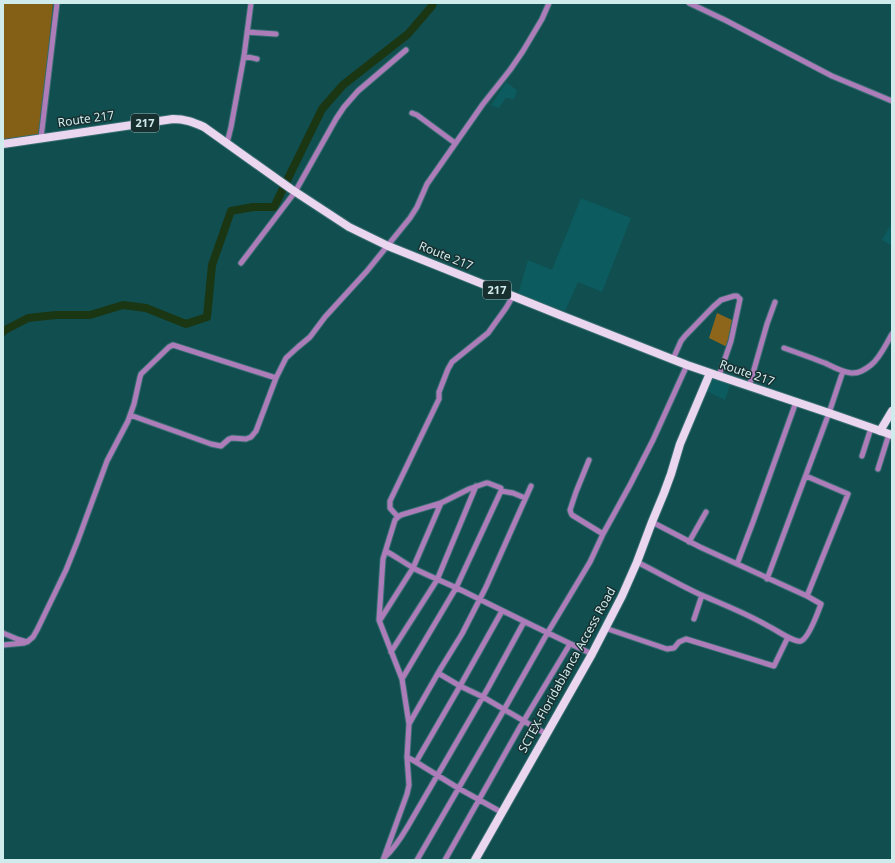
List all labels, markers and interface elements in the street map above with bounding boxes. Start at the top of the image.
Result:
street label: Route 217 [57,106,115,131]
road number: 217 [131,114,159,132]
street label: Route 217 [417,237,476,274]
road number: 217 [483,281,511,299]
street label: Route 217 [717,355,777,390]
street label: SCTEX-Floridablanca Access Road [514,584,619,756]

